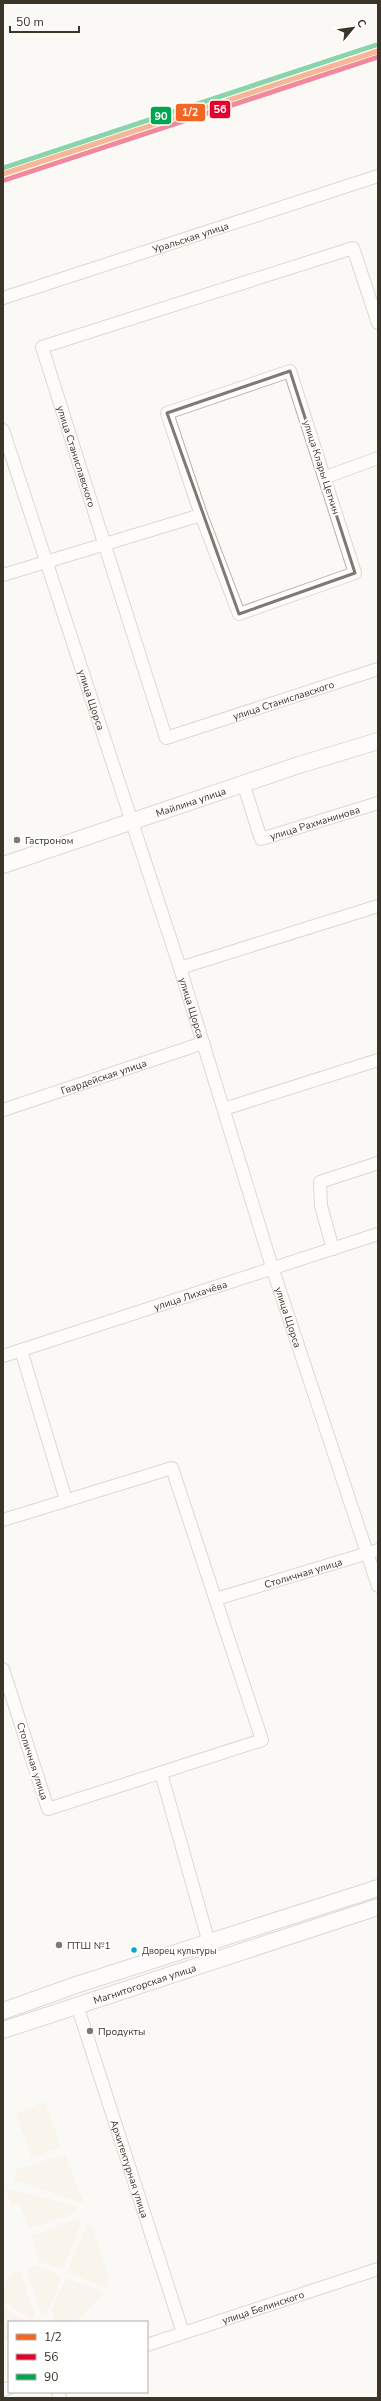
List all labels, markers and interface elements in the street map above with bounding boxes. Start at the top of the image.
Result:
scale bar [10,8,79,34]
north arrow [333,8,373,48]
text: 50 m [16,14,44,30]
text: С [353,16,370,31]
line badge: 56 [209,100,231,119]
text: 56 [213,102,227,117]
line badge: 1/2 [175,103,206,122]
text: 1/2 [182,105,199,120]
line badge: 90 [150,106,172,125]
text: 90 [154,109,168,124]
street label: Уральская улица [150,219,231,257]
street label: улица Станиславского [53,404,98,509]
street label: улица Клары Цеткин [299,418,343,516]
street label: улица Щорса [74,668,107,732]
street label: улица Станиславского [231,678,336,724]
street label: Майлина улица [154,784,228,821]
street label: улица Рахманинова [268,803,362,844]
place label: Гастроном [25,834,73,848]
marker: Гастроном [12,835,22,845]
street label: улица Щорса [175,976,207,1040]
street label: Гвардейская улица [59,1056,149,1098]
street label: улица Лихачёва [152,1278,229,1314]
street label: улица Щорса [271,1285,304,1350]
street label: Столичная улица [263,1555,344,1592]
street label: Столичная улица [13,1721,51,1802]
place label: ПТШ №1 [67,1939,110,1953]
marker: ПТШ №1 [54,1940,64,1950]
marker: Дворец культуры [129,1945,139,1955]
place label: Дворец культуры [142,1945,217,1957]
street label: Магнитогорская улица [92,1961,198,2008]
place label: Продукты [98,2025,145,2039]
marker: Продукты [85,2026,95,2036]
street label: Архитектурная улица [107,2118,151,2220]
street label: улица Белинского [220,2288,306,2328]
legend [8,2321,148,2393]
text: 1/2 [44,2329,62,2345]
text: 56 [44,2349,58,2365]
text: 90 [44,2369,58,2385]

